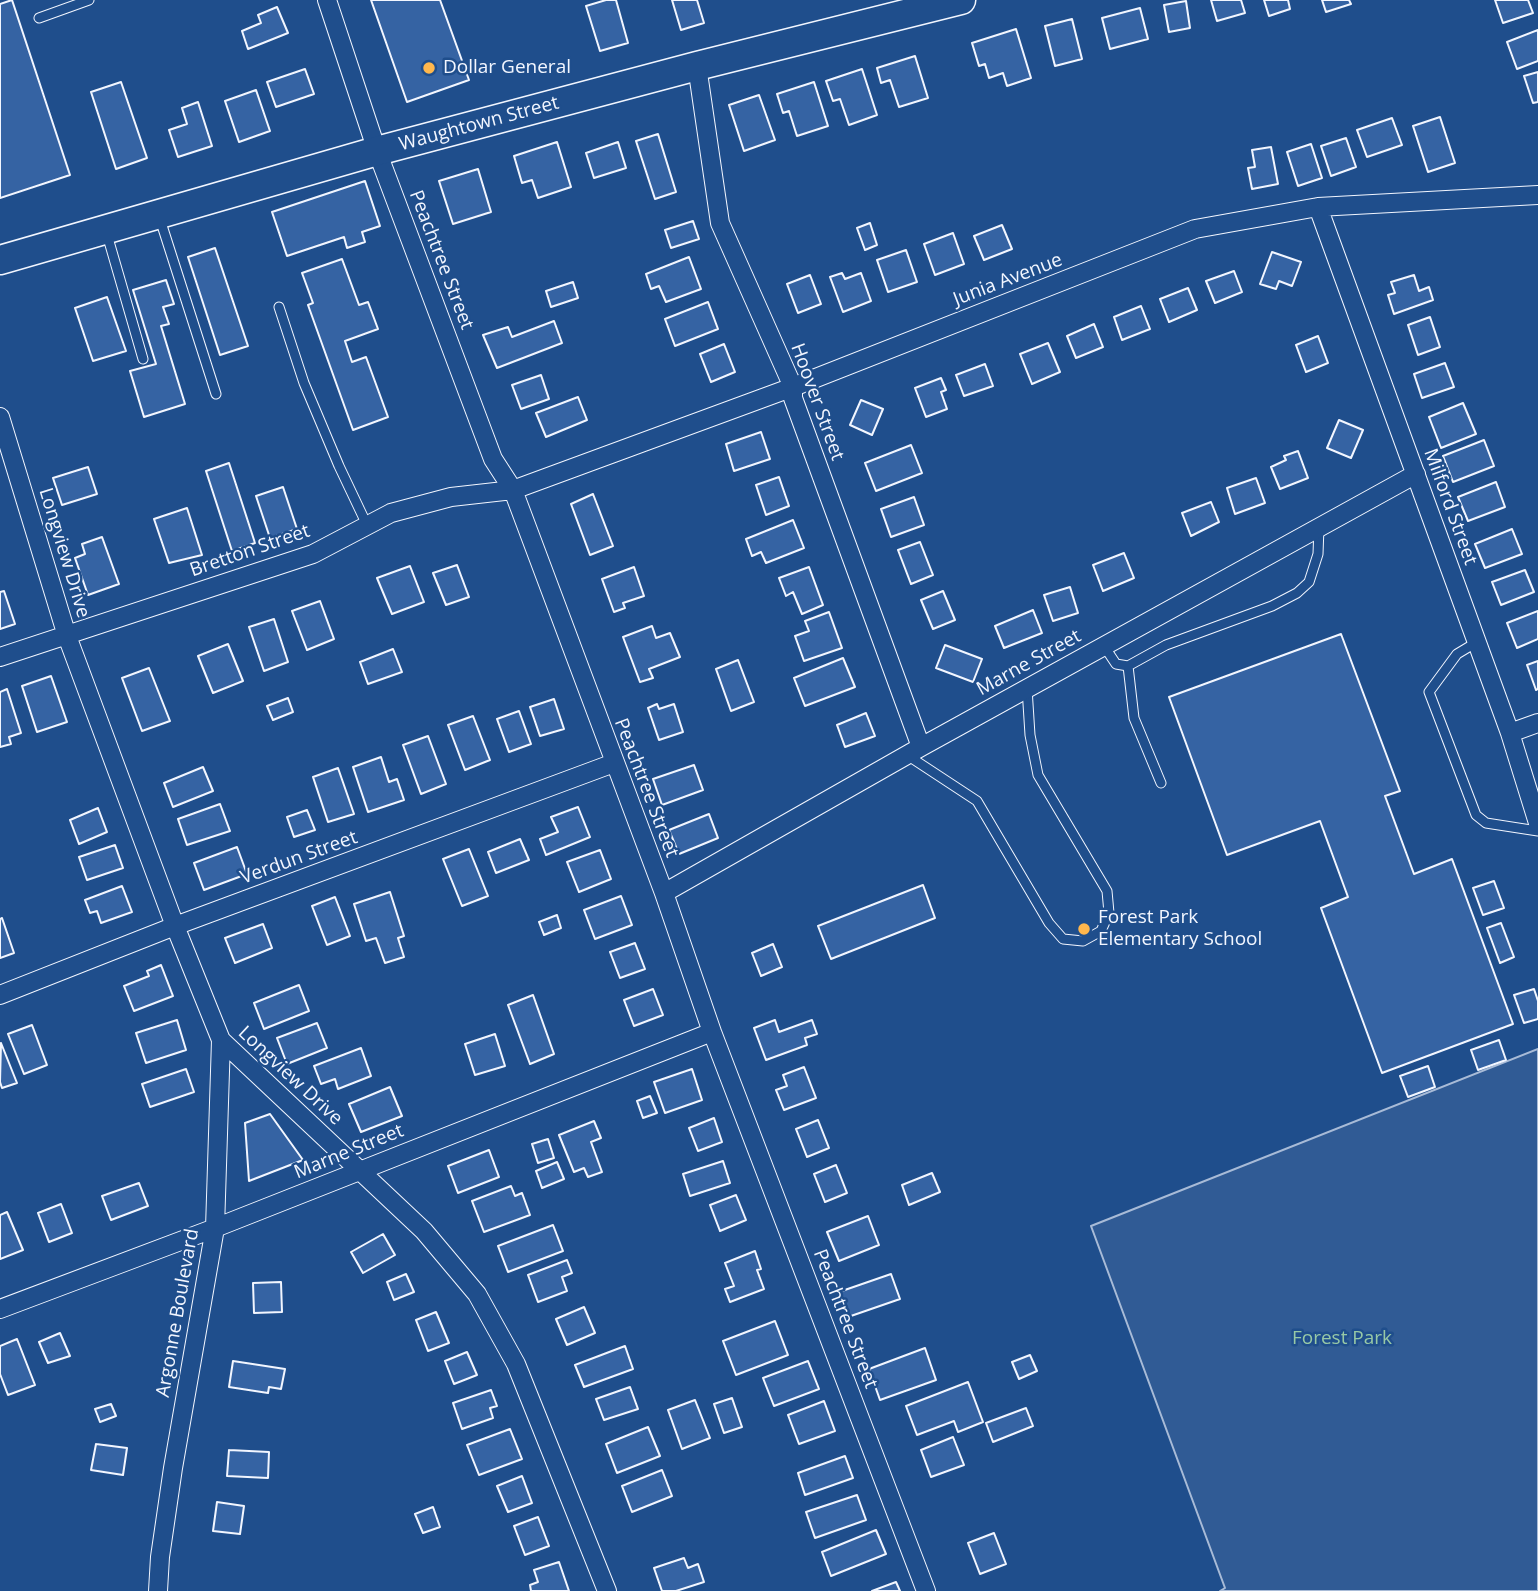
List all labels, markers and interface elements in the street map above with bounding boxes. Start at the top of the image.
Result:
place label: Dollar General [443,57,571,79]
marker: Dollar General [421,60,437,76]
street label: Waughtown Street [397,92,561,156]
street label: Peachtree Street [404,187,478,333]
street label: Junia Avenue [950,249,1066,311]
street label: Hoover Street [785,340,849,464]
street label: Milford Street [1418,446,1482,568]
street label: Longview Drive [33,485,95,621]
street label: Bretton Street [187,520,313,582]
street label: Marne Street [973,625,1085,701]
street label: Peachtree Street [609,715,683,861]
street label: Verdun Street [237,826,361,890]
place label: Forest Park Elementary School [1098,907,1262,951]
marker: Forest Park Elementary School [1076,921,1092,937]
street label: Longview Drive [233,1022,347,1130]
street label: Marne Street [291,1120,407,1184]
street label: Argonne Boulevard [152,1227,204,1399]
street label: Peachtree Street [808,1246,882,1392]
park label: Forest Park [1292,1328,1392,1350]

